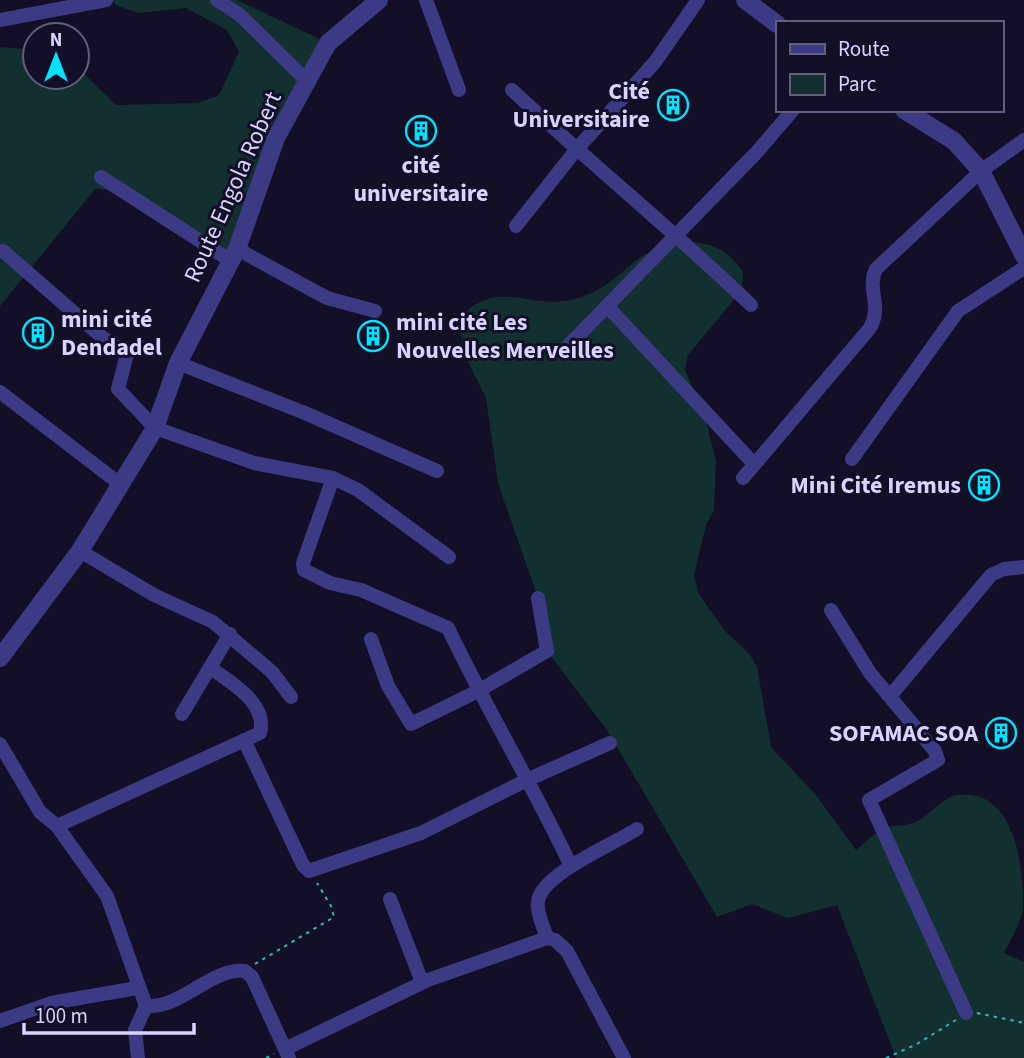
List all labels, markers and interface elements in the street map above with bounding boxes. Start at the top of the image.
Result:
north arrow [21,21,91,91]
legend [776,21,1003,112]
text: N [50,27,62,54]
text: Route [838,34,890,64]
text: Parc [838,69,877,99]
place label: Cité Universitaire [513,74,650,137]
street label: Route Engola Robert [175,86,291,288]
building icon: Cité Universitaire [656,88,690,122]
building icon: cité universitaire [404,114,438,148]
place label: cité universitaire [353,148,489,211]
place label: mini cité Dendadel [61,302,162,365]
place label: mini cité Les Nouvelles Merveilles [396,305,614,368]
building icon: mini cité Dendadel [21,316,55,350]
building icon: mini cité Les Nouvelles Merveilles [356,319,390,353]
place label: Mini Cité Iremus [791,468,961,503]
building icon: Mini Cité Iremus [967,468,1001,502]
place label: SOFAMAC SOA [829,716,978,751]
building icon: SOFAMAC SOA [984,716,1018,750]
scale bar [24,992,194,1036]
text: 100 m [35,1001,88,1031]

